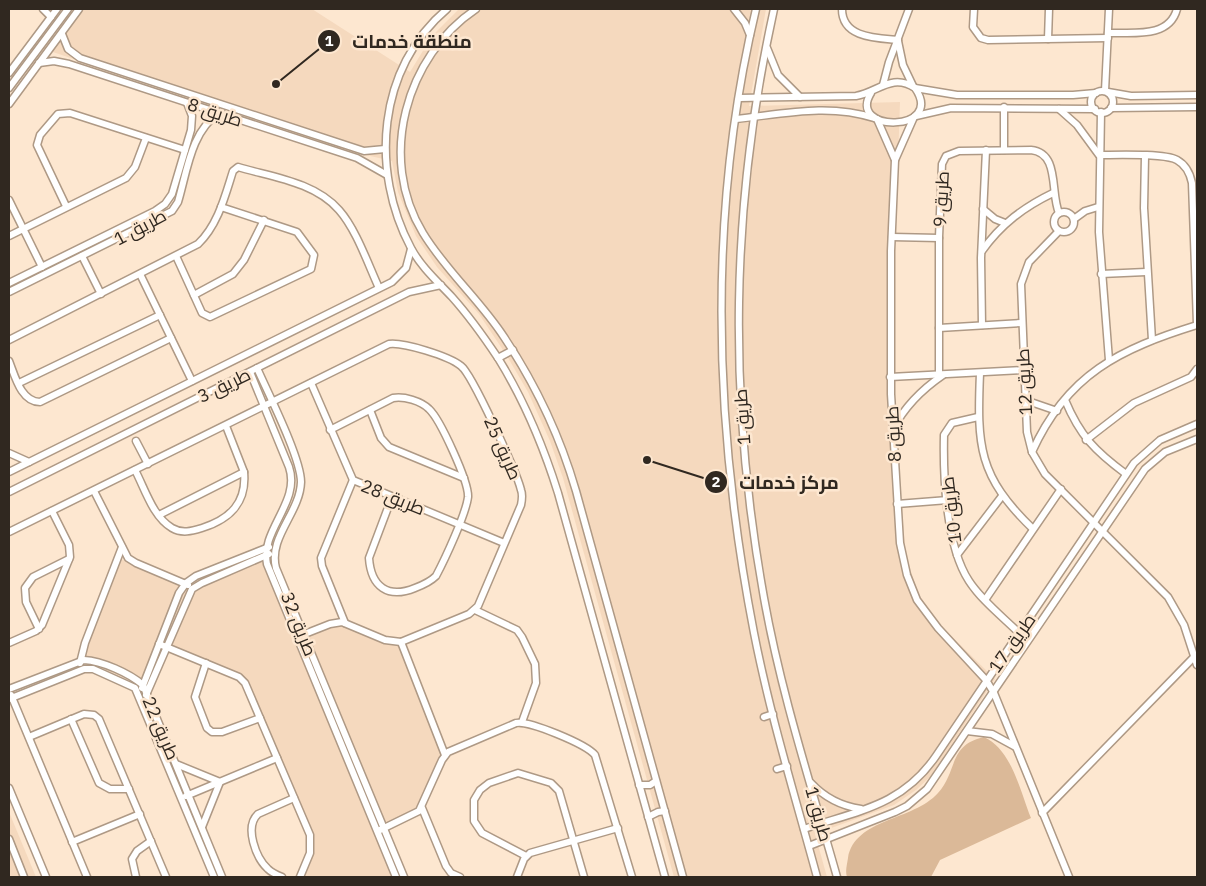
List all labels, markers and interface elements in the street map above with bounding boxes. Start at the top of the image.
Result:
callout: منطقة خدمات [317,24,481,58]
text: منطقة خدمات [352,29,472,53]
text: 1 [324,31,334,50]
street label: طريق 8 [184,92,245,133]
street label: طريق 9 [928,170,955,228]
street label: طريق 1 [110,204,171,251]
street label: طريق 12 [1011,348,1038,416]
street label: طريق 3 [194,362,255,409]
street label: طريق 1 [729,388,756,446]
street label: طريق 8 [880,405,907,463]
street label: طريق 25 [478,413,527,484]
callout: مركز خدمات [704,465,848,499]
text: مركز خدمات [739,470,839,494]
text: 2 [711,472,721,491]
street label: طريق 28 [357,474,428,521]
street label: طريق 10 [936,475,967,545]
street label: طريق 32 [275,589,322,660]
street label: طريق 17 [983,609,1041,678]
street label: طريق 22 [136,693,185,764]
street label: طريق 1 [799,784,838,844]

